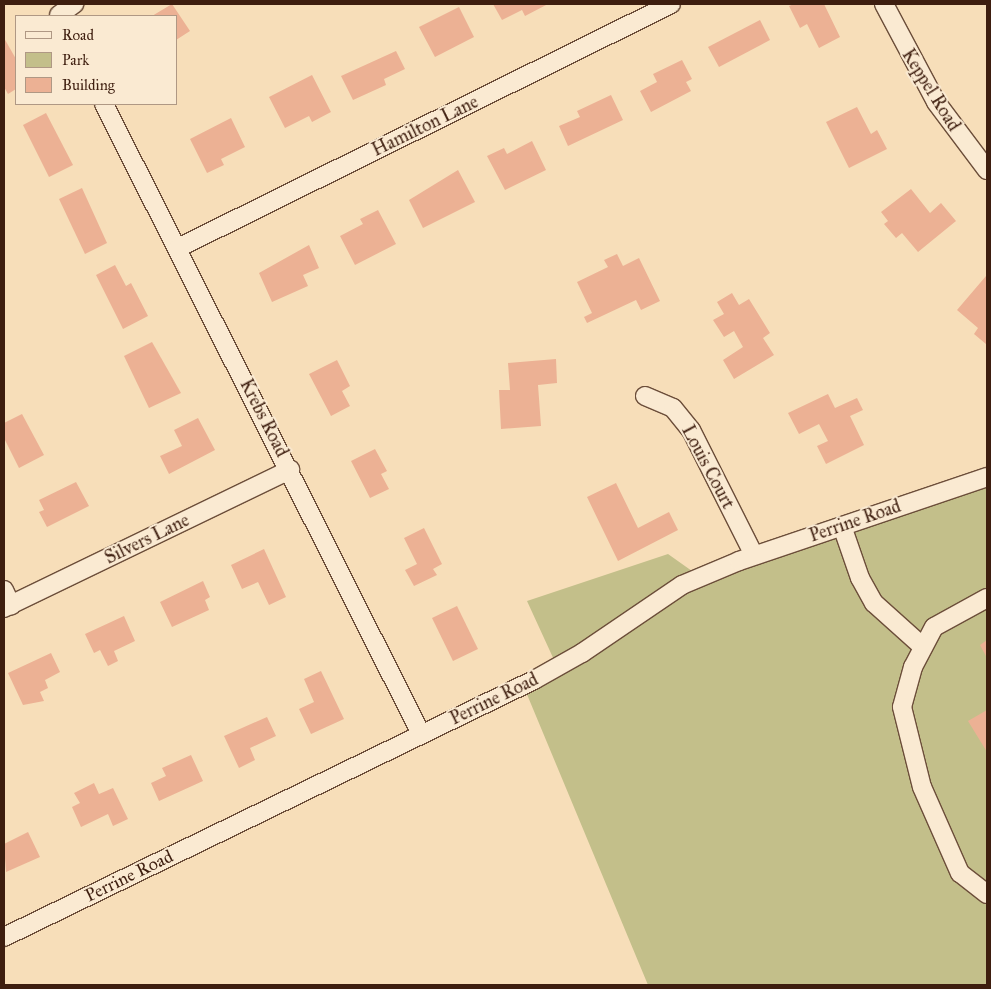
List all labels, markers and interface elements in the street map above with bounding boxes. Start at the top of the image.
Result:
legend [15,15,178,105]
text: Road [62,26,94,44]
street label: Keppel Road [897,45,965,135]
text: Park [62,51,89,69]
text: Building [62,76,115,94]
street label: Hamilton Lane [368,91,482,161]
street label: Krebs Road [235,375,293,461]
street label: Louis Court [677,421,739,513]
street label: Perrine Road [806,495,904,547]
street label: Silvers Lane [101,509,193,569]
street label: Perrine Road [446,668,542,730]
street label: Perrine Road [81,845,177,907]

